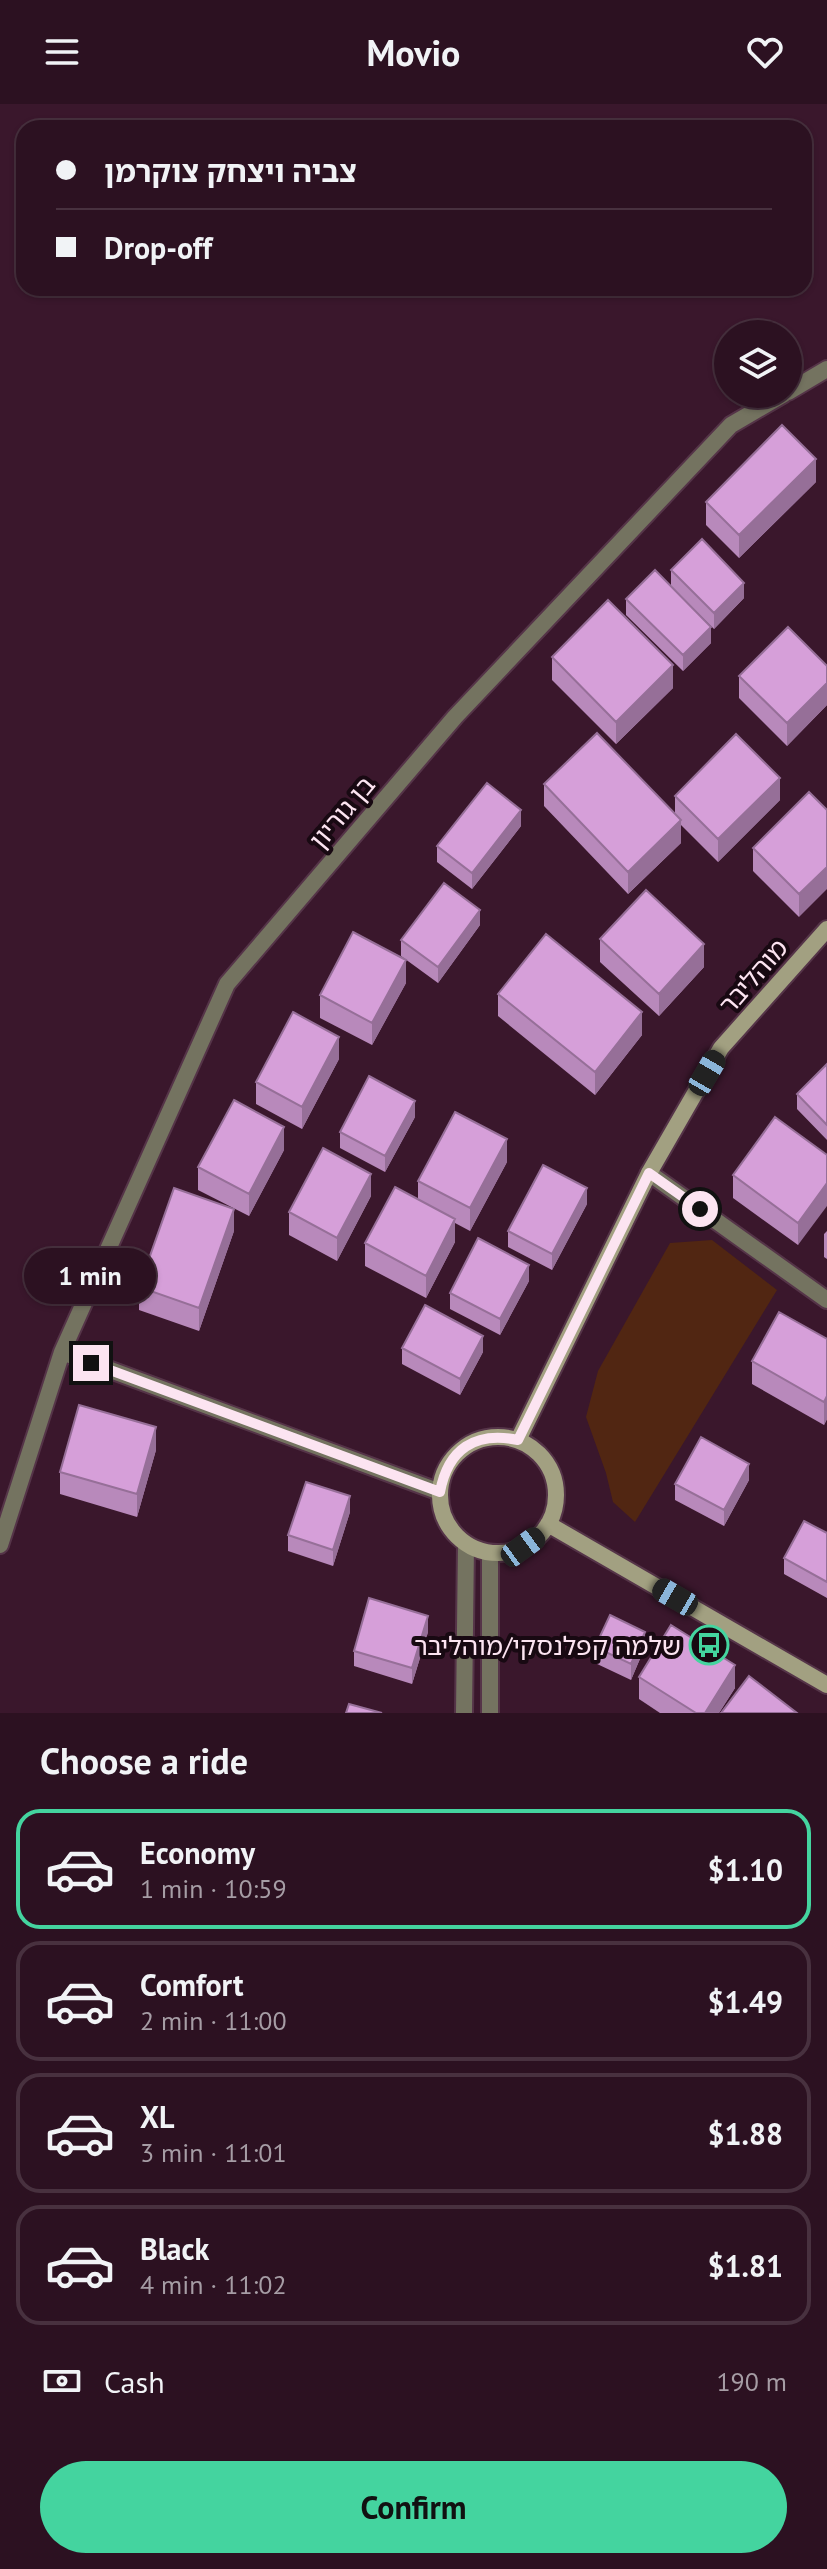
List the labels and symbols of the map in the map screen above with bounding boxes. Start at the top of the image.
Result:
street label: בן גוריון [302,769,382,855]
street label: מוהליבר [711,932,795,1020]
car [685,1046,729,1100]
route start [682,1191,718,1227]
callout: 1 min [25,1247,157,1303]
route end [73,1345,109,1381]
car [497,1523,549,1571]
car [648,1575,702,1619]
bus stop icon: שלמה קפלנסקי/מוהליבר [688,1624,730,1666]
place label: שלמה קפלנסקי/מוהליבר [414,1629,681,1662]

